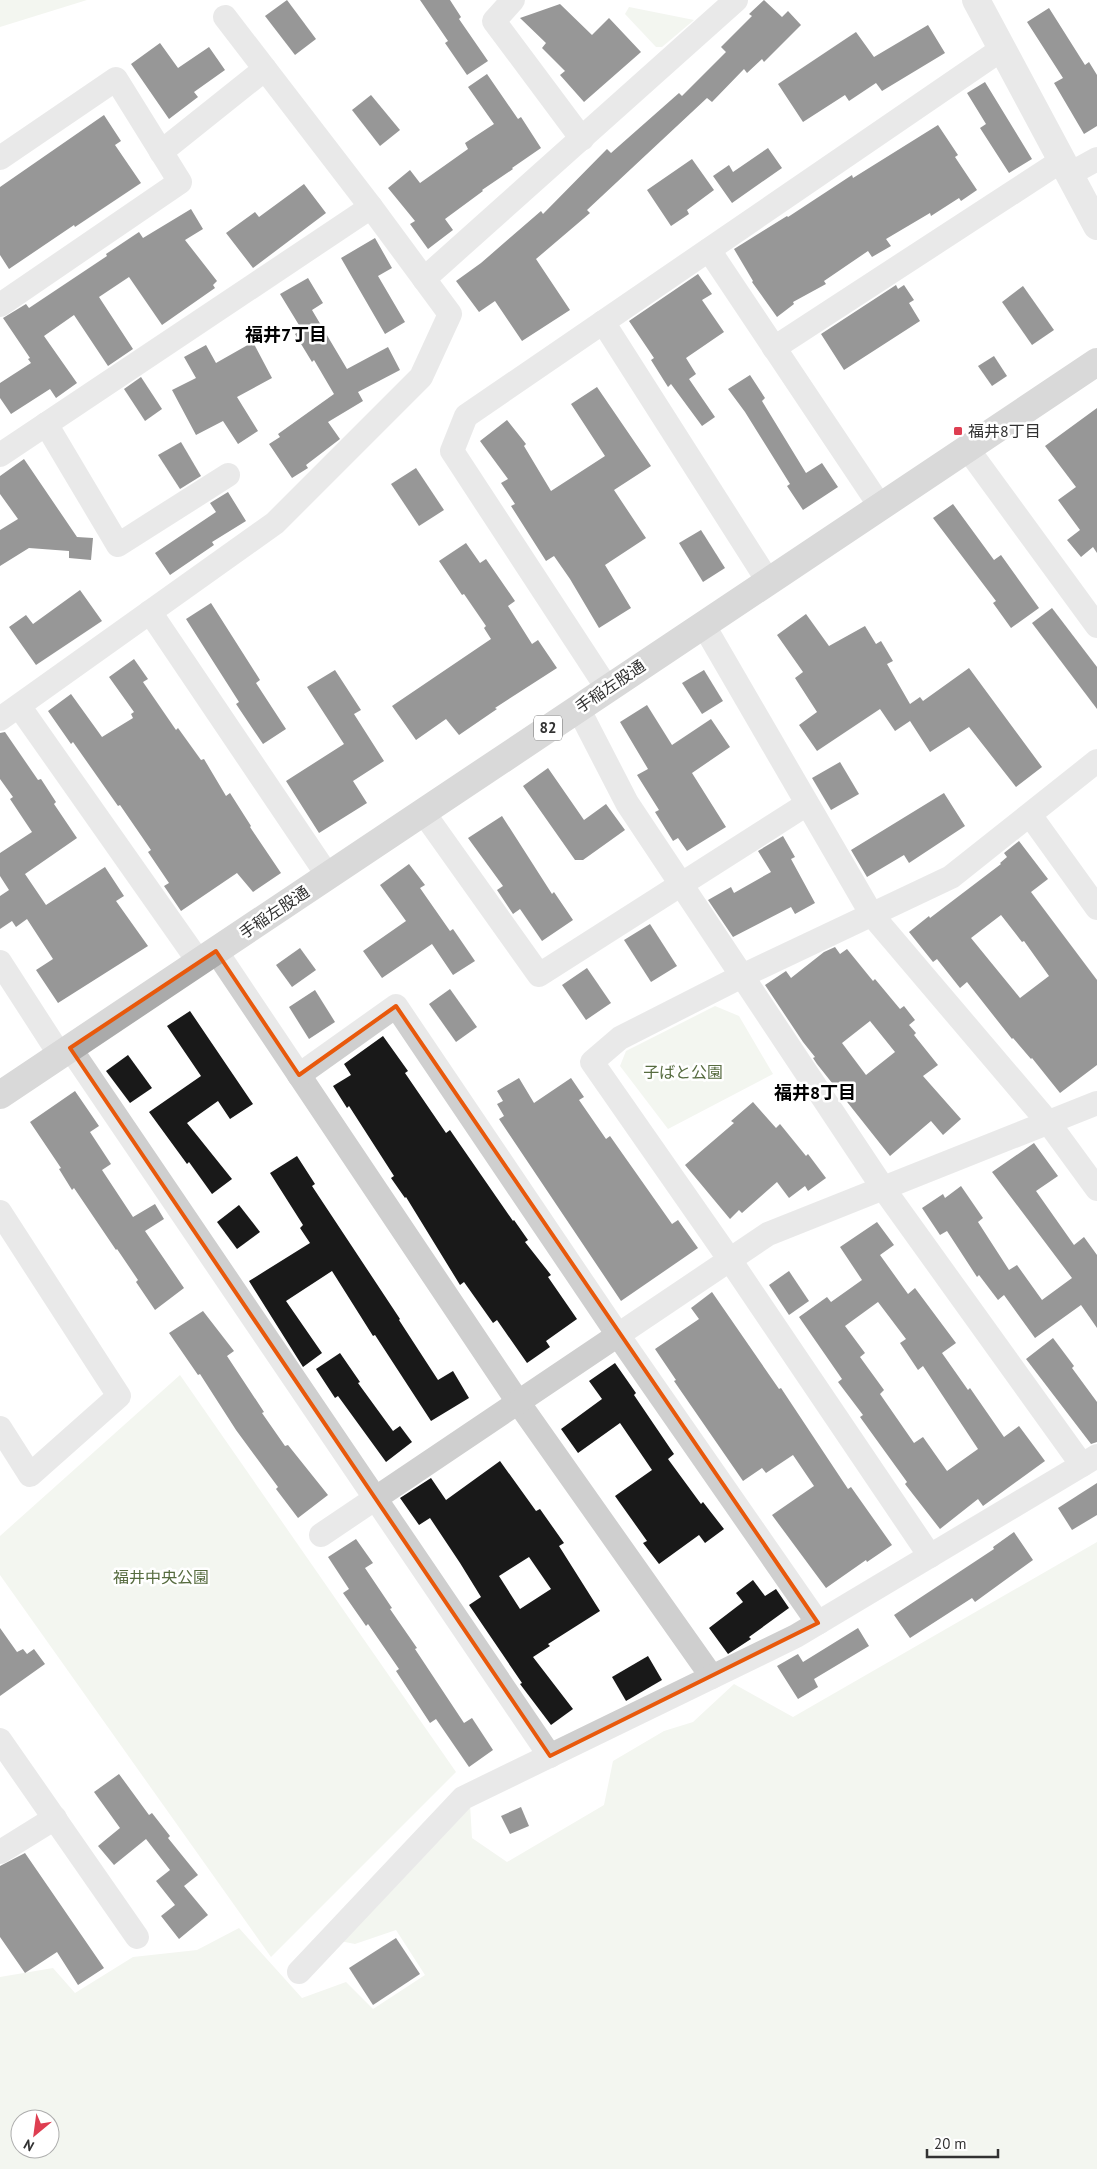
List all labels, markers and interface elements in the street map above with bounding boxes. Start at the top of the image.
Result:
district label: 福井7丁目 [245,323,327,346]
place label: 福井8丁目 [968,421,1041,441]
marker: 福井8丁目 [952,425,964,437]
street label: 手稲左股通 [571,655,649,717]
road number: 82 [534,716,562,740]
street label: 手稲左股通 [235,881,313,943]
park label: 子ばと公園 [643,1062,723,1082]
district label: 福井8丁目 [774,1081,856,1104]
park label: 福井中央公園 [113,1567,209,1587]
north arrow [10,2109,60,2159]
scale bar [927,2126,998,2158]
text: 20 m [934,2134,967,2153]
text: N [20,2135,37,2155]

